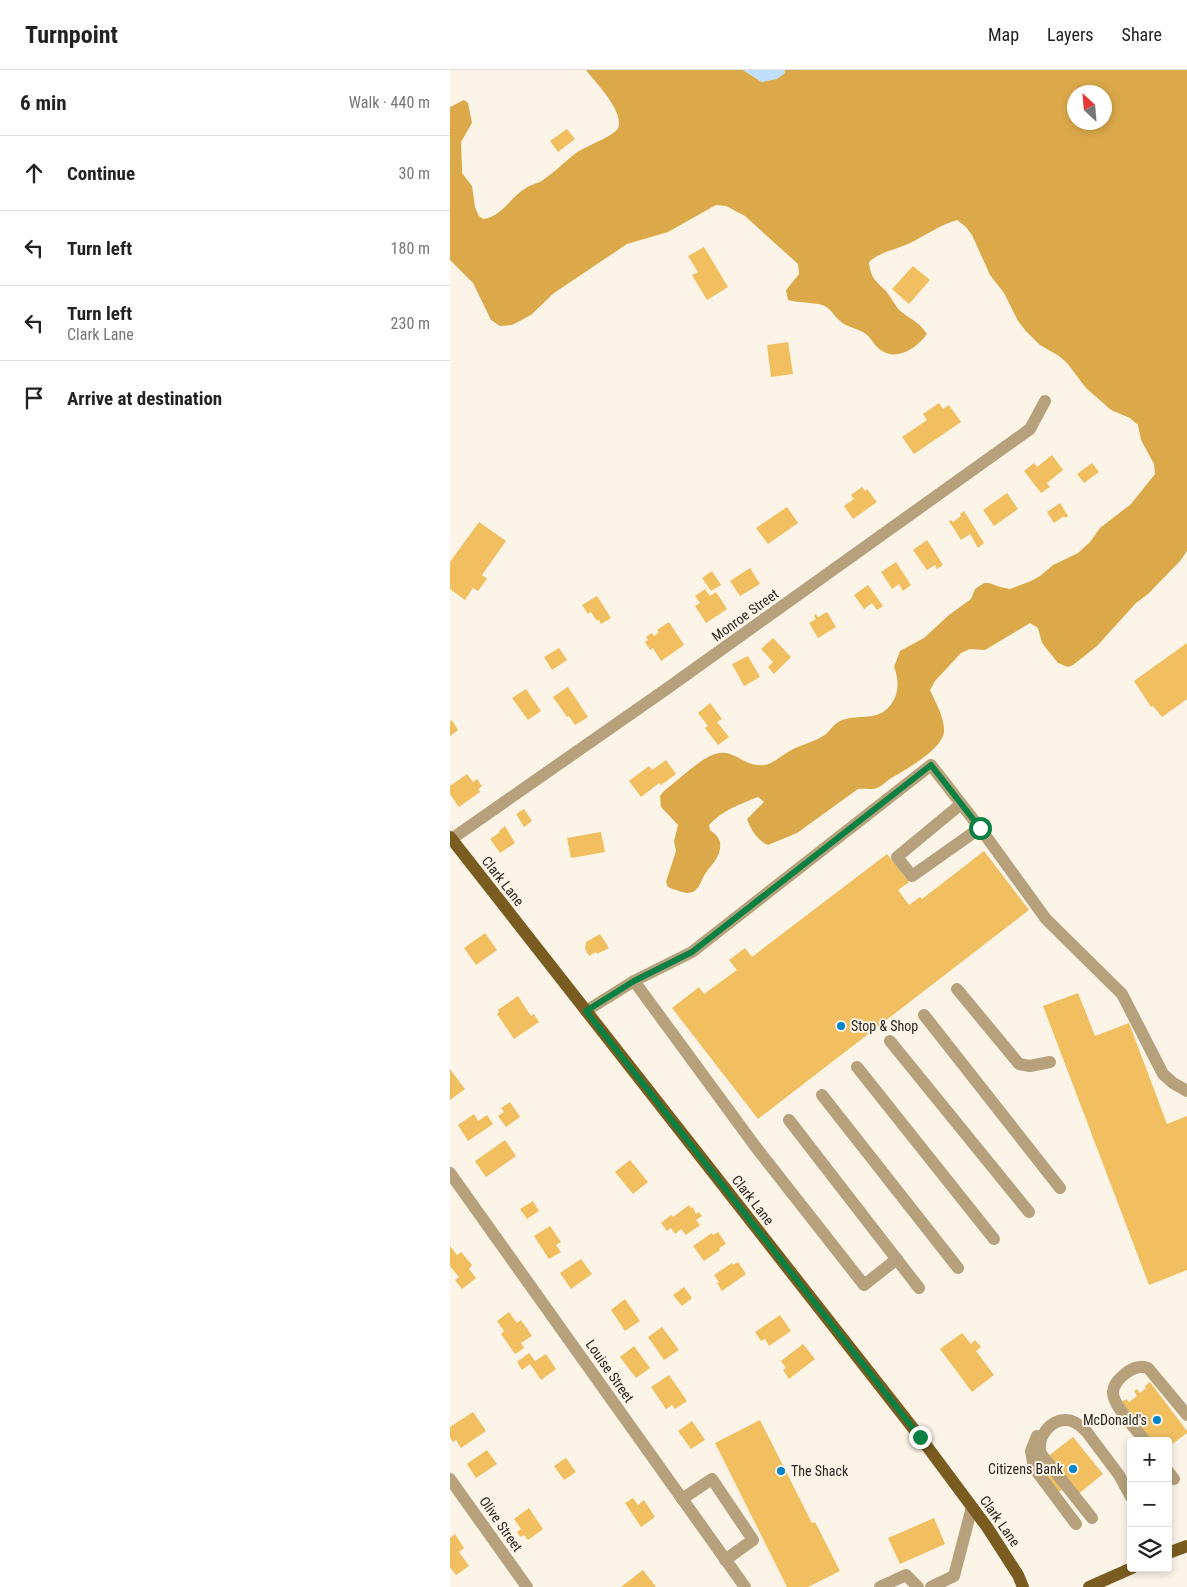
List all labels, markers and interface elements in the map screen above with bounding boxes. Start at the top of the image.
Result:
text: Turnpoint [25,21,118,49]
text: Map [988,24,1019,45]
text: Layers [1047,24,1094,45]
text: Share [1122,24,1162,45]
north arrow [1067,85,1112,130]
text: 6 min [20,91,67,115]
text: Walk · 440 m [349,93,430,112]
icon: ahead [20,159,48,187]
text: Continue [67,162,135,185]
text: 30 m [398,164,430,183]
icon: left [20,234,48,262]
text: Turn left [67,237,132,260]
text: 180 m [391,239,430,258]
text: Turn left [67,302,132,325]
icon: left [20,309,48,337]
text: 230 m [391,314,430,333]
text: Clark Lane [67,325,134,344]
icon: arrive [20,384,48,412]
text: Arrive at destination [67,387,222,410]
street label: Monroe Street [709,586,781,644]
route start [969,817,992,840]
street label: Clark Lane [479,853,528,909]
place label: Stop & Shop [851,1018,918,1034]
marker: Stop & Shop [835,1020,847,1032]
street label: Clark Lane [729,1172,778,1228]
street label: Louise Street [583,1337,637,1405]
place label: McDonald's [1083,1412,1147,1428]
marker: McDonald's [1151,1414,1163,1426]
route end [909,1426,932,1449]
map controls [1127,1437,1172,1572]
button: + [1127,1437,1172,1482]
place label: Citizens Bank [988,1461,1064,1477]
place label: The Shack [791,1463,849,1479]
marker: Citizens Bank [1067,1463,1079,1475]
marker: The Shack [775,1465,787,1477]
button: − [1127,1482,1172,1527]
street label: Olive Street [476,1493,526,1555]
street label: Clark Lane [977,1493,1024,1550]
button: layers [1127,1527,1172,1572]

